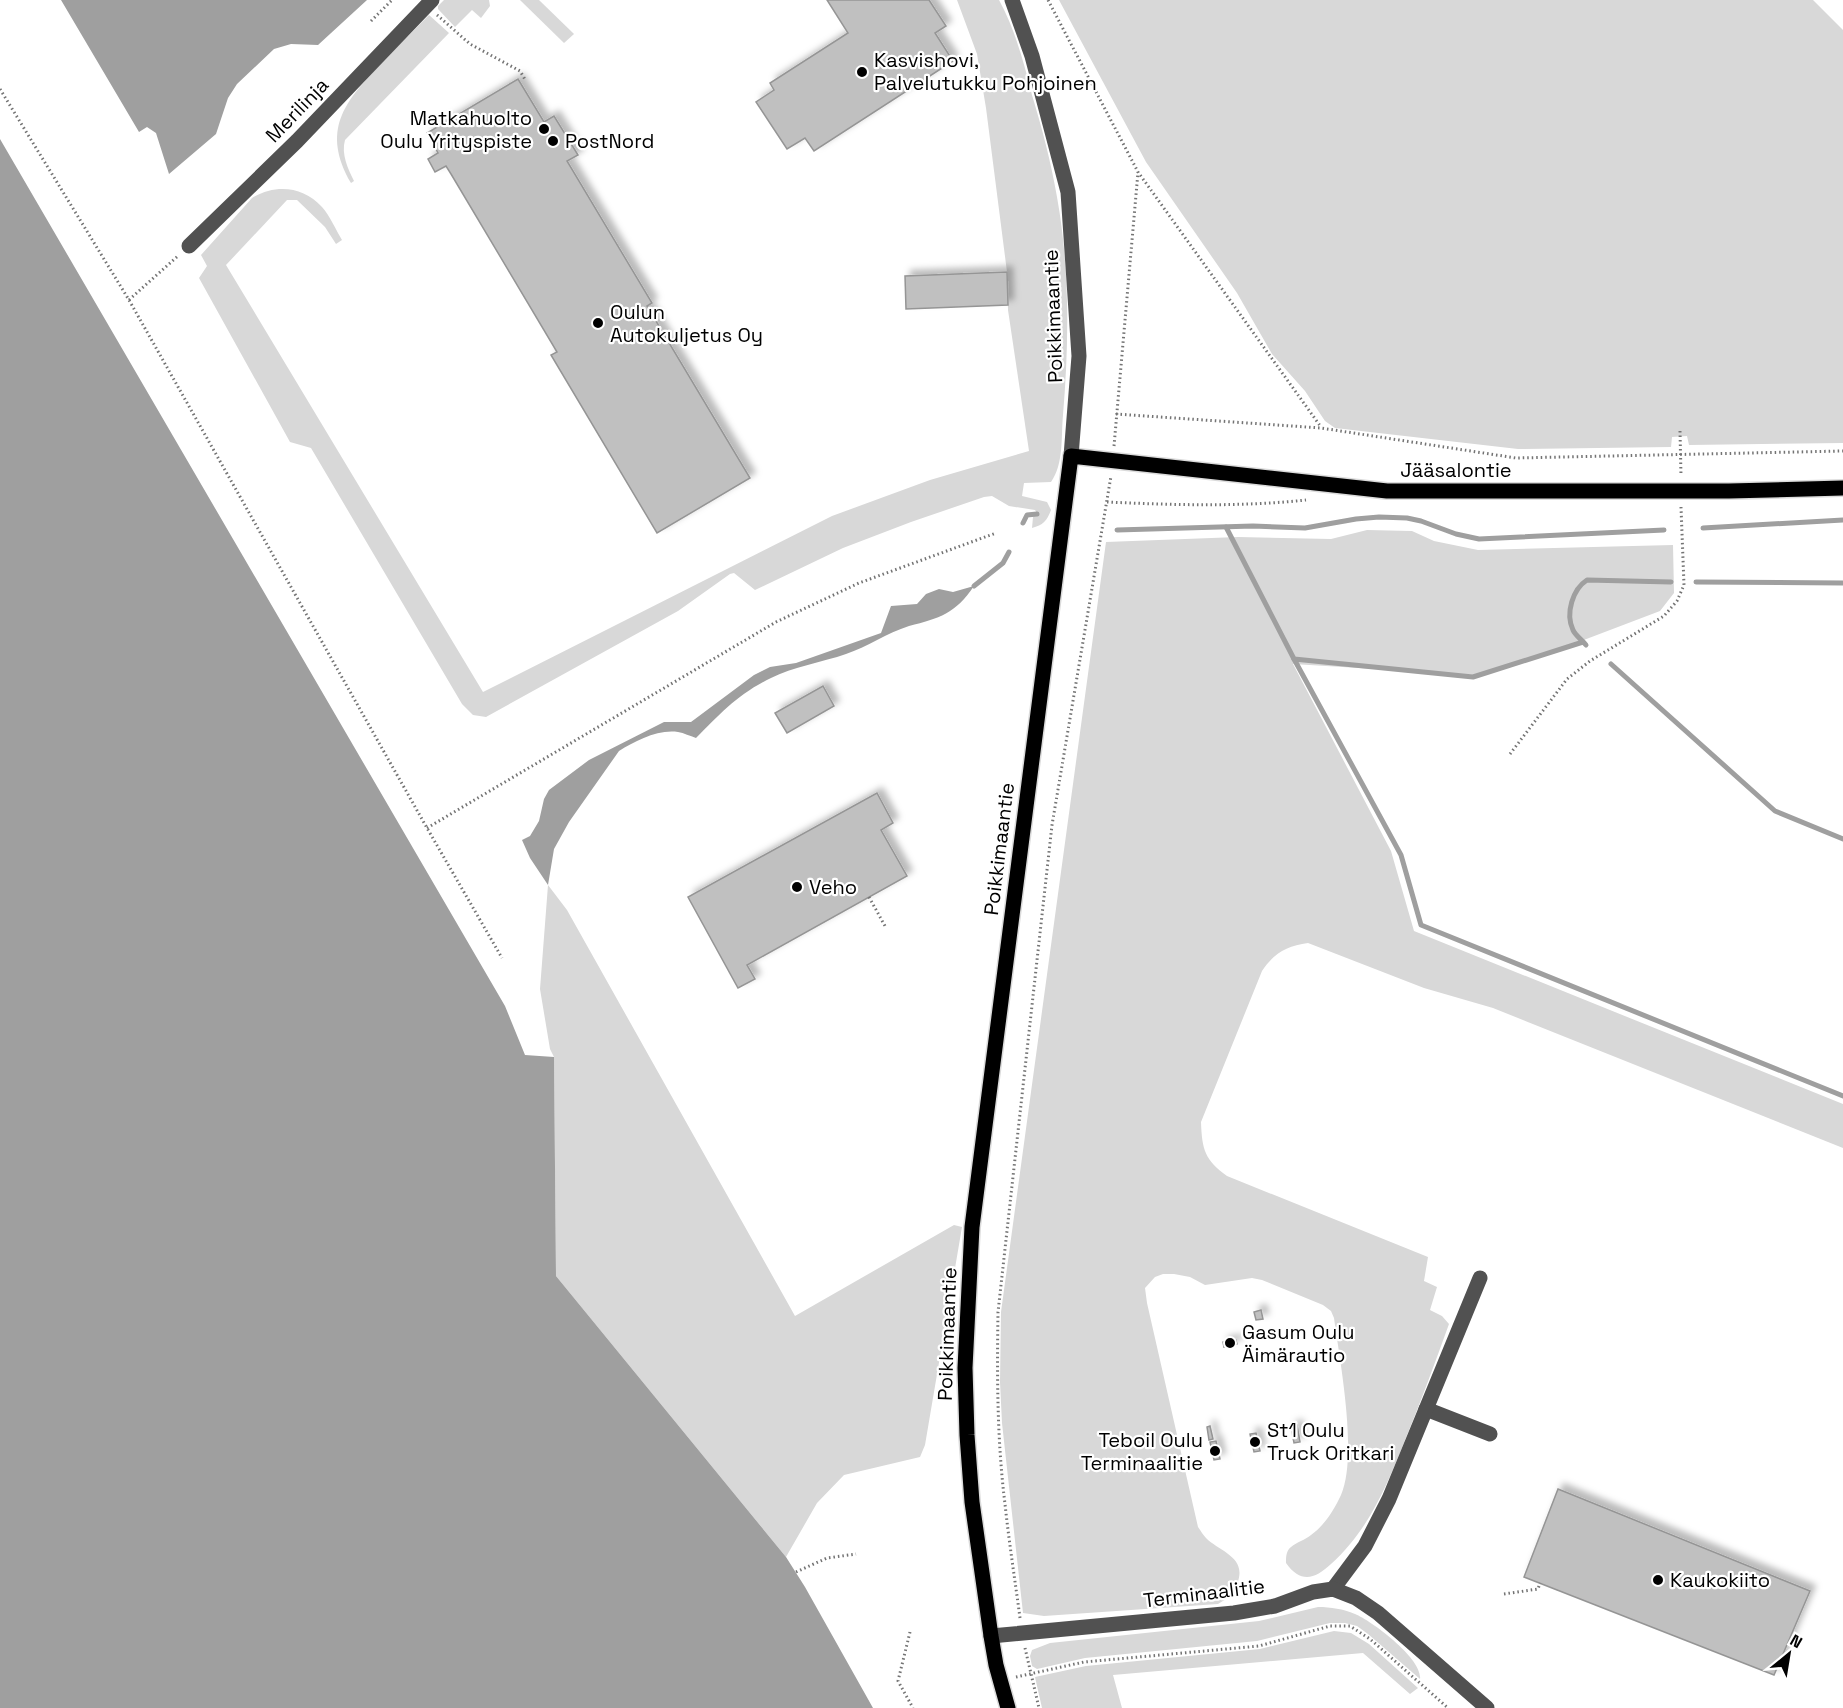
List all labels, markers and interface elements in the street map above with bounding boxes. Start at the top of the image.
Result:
place label: Kasvishovi, Palvelutukku Pohjoinen [874,47,1097,96]
marker: Kasvishovi, Palvelutukku Pohjoinen [855,65,869,79]
street label: Merilinja [260,72,334,148]
place label: Matkahuolto Oulu Yrityspiste [380,105,532,154]
marker: Matkahuolto Oulu Yrityspiste [537,122,551,136]
place label: PostNord [565,128,654,154]
marker: PostNord [546,134,560,148]
street label: Poikkimaantie [1038,249,1068,383]
place label: Oulun Autokuljetus Oy [610,299,763,348]
marker: Oulun Autokuljetus Oy [591,316,605,330]
street label: Jääsalontie [1400,457,1512,483]
street label: Poikkimaantie [978,781,1020,917]
place label: Veho [809,874,857,900]
marker: Veho [790,880,804,894]
street label: Poikkimaantie [932,1267,962,1401]
place label: Gasum Oulu Äimärautio [1242,1319,1355,1368]
marker: Gasum Oulu Äimärautio [1223,1336,1237,1350]
place label: St1 Oulu Truck Oritkari [1267,1417,1394,1466]
place label: Teboil Oulu Terminaalitie [1081,1427,1203,1476]
marker: St1 Oulu Truck Oritkari [1248,1435,1262,1449]
marker: Teboil Oulu Terminaalitie [1208,1444,1222,1458]
place label: Kaukokiito [1670,1567,1770,1593]
street label: Terminaalitie [1142,1573,1266,1613]
marker: Kaukokiito [1651,1573,1665,1587]
north arrow [1759,1624,1819,1684]
text: N [1786,1630,1806,1653]

